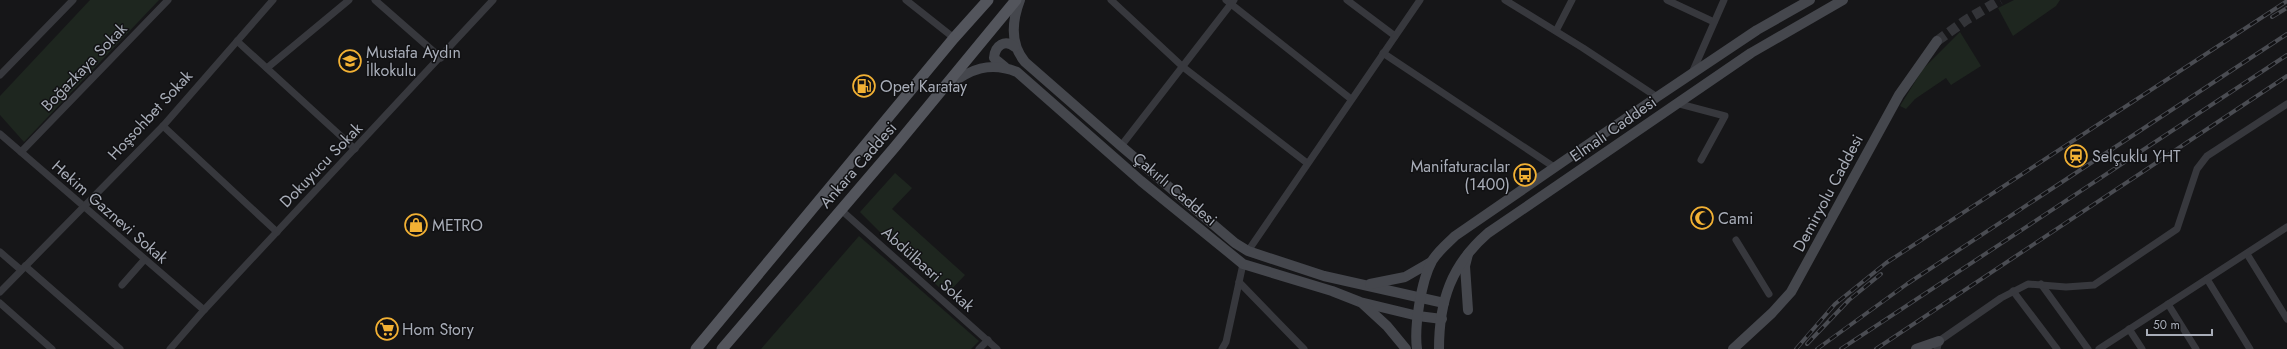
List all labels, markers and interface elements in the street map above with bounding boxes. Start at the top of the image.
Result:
street label: Boğazkaya Sokak [36,17,133,116]
place label: Mustafa Aydın İlkokulu [366,41,461,82]
school or university icon: Mustafa Aydın İlkokulu [337,48,363,74]
street label: Hoşsohbet Sokak [102,64,198,165]
fuel station icon: Opet Karatay [851,73,877,99]
place label: Opet Karatay [880,75,968,98]
street label: Elmalı Caddesi [1565,91,1661,167]
street label: Dokuyucu Sokak [274,117,368,213]
street label: Ankara Caddesi [814,117,902,213]
street label: Demiryolu Caddesi [1787,130,1869,256]
station icon: Selçuklu YHT [2063,143,2089,169]
place label: Selçuklu YHT [2092,145,2181,168]
street label: Çakırlı Caddesi [1128,147,1222,231]
street label: Hekim Gaznevi Sokak [47,155,174,270]
place label: Manifaturacılar (1400) [1410,155,1511,196]
bus stop icon: Manifaturacılar (1400) [1512,162,1538,188]
mosque icon: Cami [1689,205,1715,231]
place label: Cami [1718,207,1753,230]
shop icon: METRO [403,212,429,238]
place label: METRO [432,214,483,237]
street label: Abdülbasri Sokak [877,221,980,318]
scale bar [2147,311,2212,337]
supermarket icon: Hom Story [374,316,400,342]
text: 50 m [2153,316,2180,334]
place label: Hom Story [402,318,475,341]

